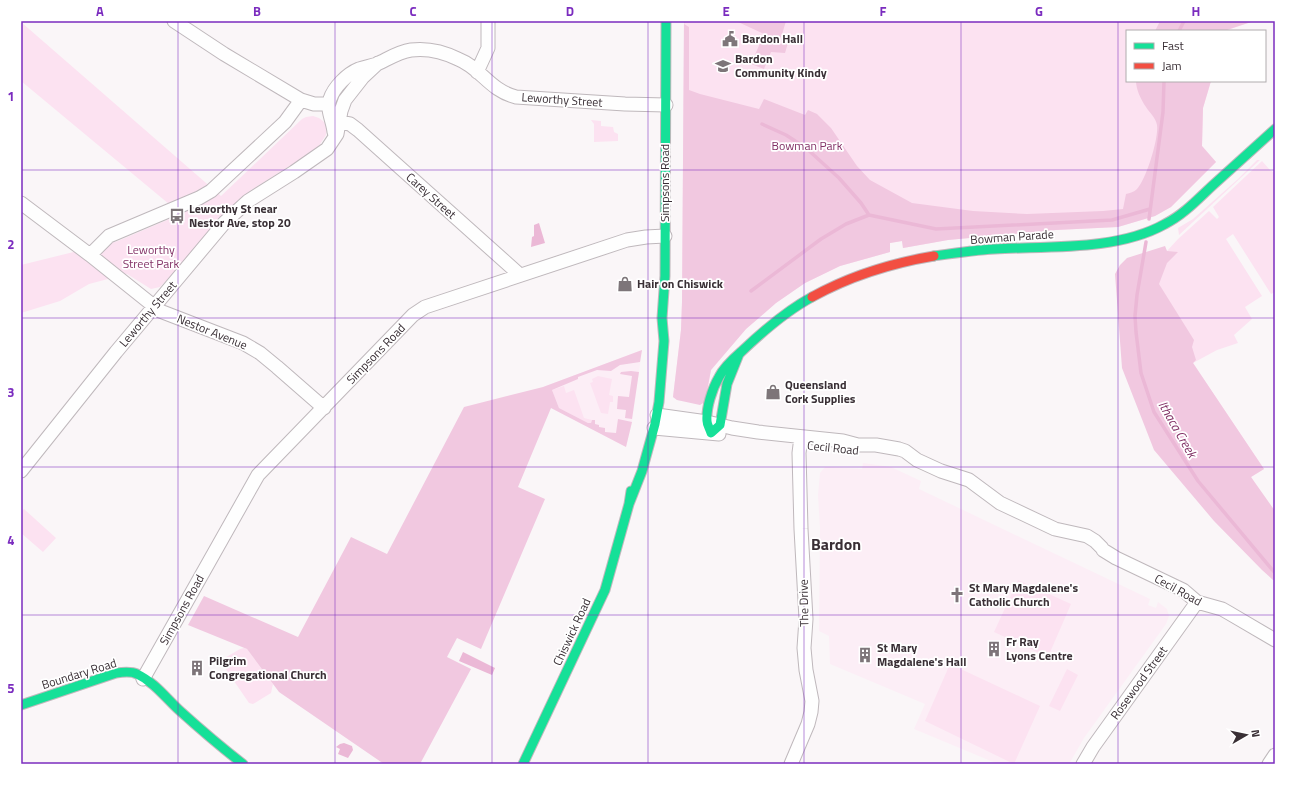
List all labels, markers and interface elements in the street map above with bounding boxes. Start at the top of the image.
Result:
text: A [96,1,104,21]
text: B [253,1,261,21]
text: C [409,1,417,21]
text: D [566,1,574,21]
text: E [722,1,730,21]
text: F [880,1,887,21]
text: G [1035,1,1043,21]
text: H [1192,1,1200,21]
place label: Bardon Hall [742,29,803,48]
public building icon: Bardon Hall [721,30,739,48]
legend [1126,30,1266,82]
text: Fast [1162,36,1185,55]
place label: Bardon Community Kindy [735,49,827,82]
text: Jam [1162,56,1182,75]
school or university icon: Bardon Community Kindy [714,57,732,75]
text: 1 [7,86,15,106]
street label: Leworthy Street [521,87,604,112]
park label: Bowman Park [772,136,843,155]
street label: Simpsons Road [655,144,674,222]
street label: Carey Street [402,168,461,224]
place label: Leworthy St near Nestor Ave, stop 20 [189,199,291,232]
bus stop icon: Leworthy St near Nestor Ave, stop 20 [168,207,186,225]
street label: Bowman Parade [970,224,1054,249]
text: 2 [7,234,15,254]
park label: Leworthy Street Park [123,240,180,273]
place label: Hair on Chiswick [637,274,724,293]
shop icon: Hair on Chiswick [616,275,634,293]
street label: Leworthy Street [114,276,182,351]
street label: Nestor Avenue [174,309,250,354]
street label: Simpsons Road [342,319,410,388]
place label: Queensland Cork Supplies [785,375,856,408]
text: 3 [7,382,15,402]
shop icon: Queensland Cork Supplies [764,383,782,401]
water label: Ithaca Creek [1154,397,1204,463]
street label: Cecil Road [806,435,860,460]
text: 4 [7,530,15,550]
district label: Bardon [811,532,861,556]
street label: Cecil Road [1151,569,1205,610]
street label: Simpsons Road [154,571,209,649]
place label: St Mary Magdalene's Catholic Church [969,578,1078,611]
street label: The Drive [794,579,813,627]
church icon: St Mary Magdalene's Catholic Church [948,586,966,604]
street label: Chiswick Road [548,595,595,669]
place label: Fr Ray Lyons Centre [1006,632,1073,665]
place label: St Mary Magdalene's Hall [877,638,966,671]
building icon: Fr Ray Lyons Centre [985,640,1003,658]
street label: Rosewood Street [1105,641,1172,723]
building icon: St Mary Magdalene's Hall [856,646,874,664]
place label: Pilgrim Congregational Church [209,651,327,684]
street label: Boundary Road [39,653,119,694]
building icon: Pilgrim Congregational Church [188,659,206,677]
text: 5 [7,678,15,698]
north arrow [1226,715,1266,755]
text: N [1247,728,1264,738]

